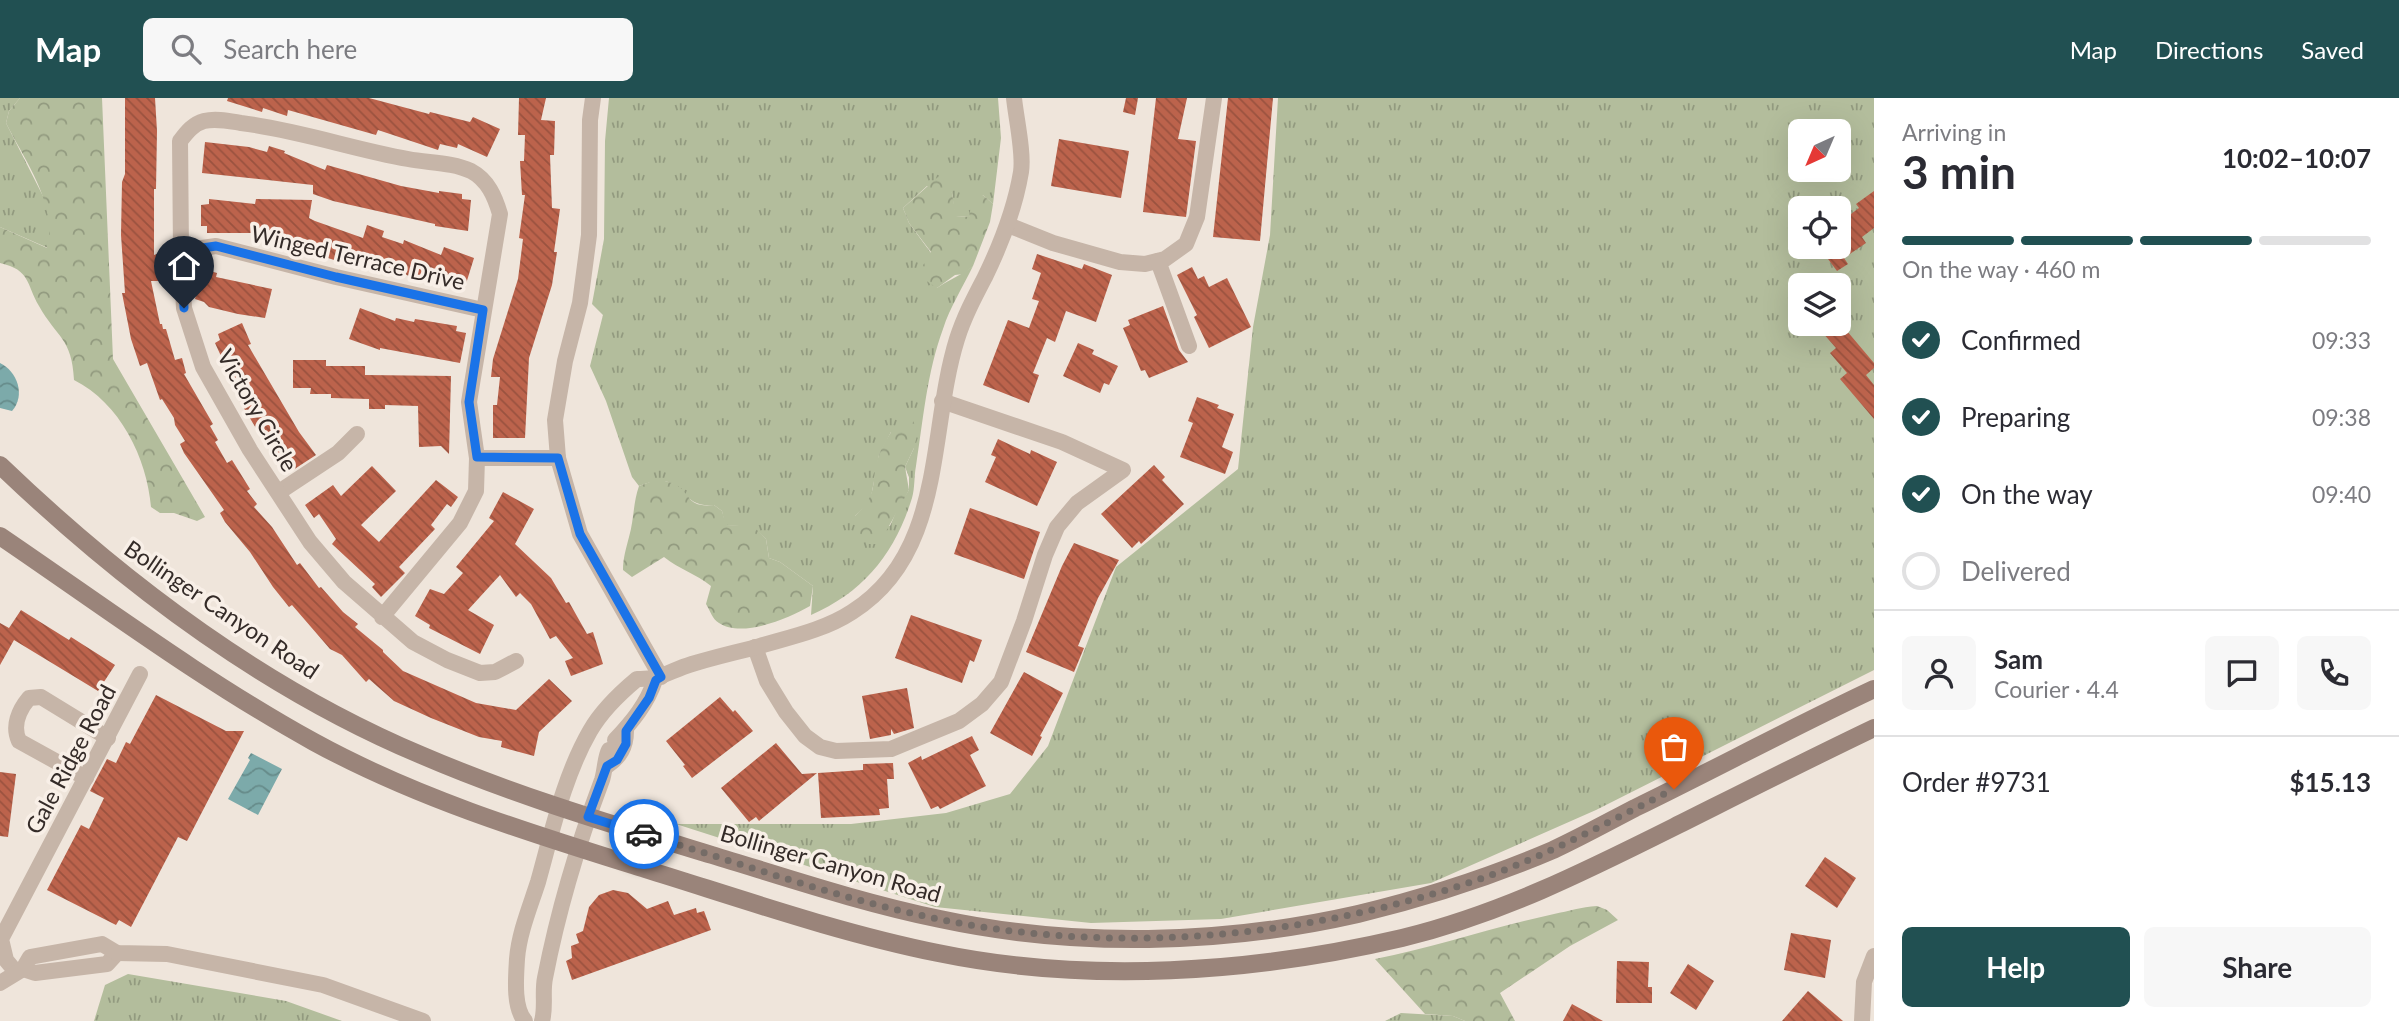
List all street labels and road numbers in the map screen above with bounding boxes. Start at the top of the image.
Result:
street label: Winged Terrace Drive [248,219,468,295]
street label: Victory Circle [212,344,304,476]
street label: Bollinger Canyon Road [120,534,324,684]
street label: Gale Ridge Road [19,680,121,838]
street label: Bollinger Canyon Road [717,818,945,908]

